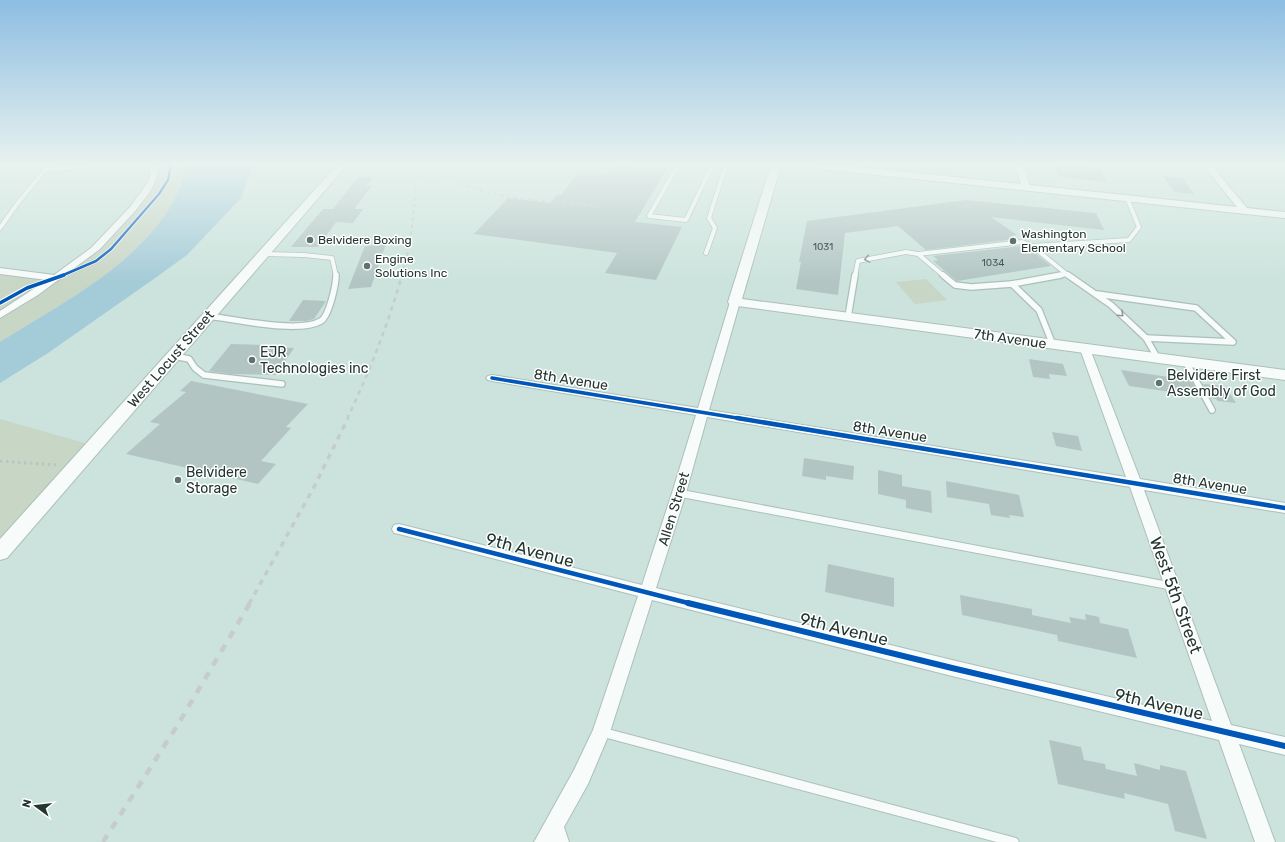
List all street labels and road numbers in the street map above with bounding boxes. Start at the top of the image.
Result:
street label: West Locust Street [124,307,218,411]
street label: 7th Avenue [973,325,1048,353]
street label: 8th Avenue [533,366,610,394]
street label: 8th Avenue [852,418,929,446]
street label: Allen Street [655,469,693,548]
street label: 8th Avenue [1172,470,1249,498]
street label: 9th Avenue [484,529,576,571]
street label: West 5th Street [1146,534,1206,656]
street label: 9th Avenue [798,608,890,650]
street label: 9th Avenue [1113,684,1205,724]

